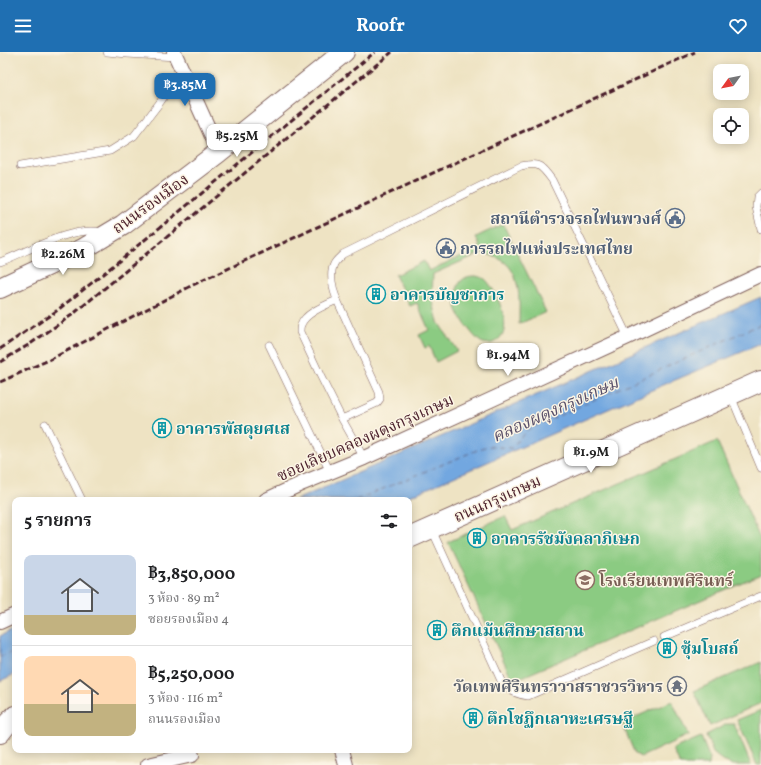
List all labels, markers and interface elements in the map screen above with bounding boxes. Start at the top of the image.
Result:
text: Roofr [356,14,405,39]
icon: menu [12,15,34,37]
icon: heart [727,15,749,37]
north arrow [713,64,749,100]
map controls [713,64,749,144]
pin: ฿3.85M [152,73,218,107]
text: ฿3.85M [163,77,207,95]
button: locate [713,108,749,144]
pin: ฿5.25M [204,124,270,158]
text: ฿5.25M [216,128,258,146]
street label: ถนนรองเมือง [109,169,194,240]
public building icon: สถานีตำรวจรถไฟนพวงศ์ [664,207,686,229]
place label: สถานีตำรวจรถไฟนพวงศ์ [490,208,662,231]
public building icon: การรถไฟแห่งประเทศไทย [435,237,457,259]
place label: การรถไฟแห่งประเทศไทย [460,238,633,261]
pin: ฿2.26M [30,242,96,276]
text: ฿2.26M [41,246,85,264]
building icon: อาคารบัญชาการ [365,283,387,305]
place label: อาคารบัญชาการ [390,285,504,307]
pin: ฿1.94M [475,343,541,377]
text: ฿1.94M [486,347,530,365]
water label: คลองผดุงกรุงเกษม [489,372,623,449]
street label: ซอยเลียบคลองผดุงกรุงเกษม [274,390,458,488]
building icon: อาคารพัสดุยศเส [151,417,173,439]
place label: อาคารพัสดุยศเส [176,419,290,441]
pin: ฿1.9M [563,440,619,474]
text: ฿1.9M [573,444,609,462]
street label: ถนนกรุงเกษม [451,471,545,529]
text: 5 รายการ [24,510,92,533]
icon: filters [378,510,400,532]
building icon: อาคารรัชมังคลาภิเษก [466,527,488,549]
place label: อาคารรัชมังคลาภิเษก [491,529,640,551]
text: ฿3,850,000 [148,563,235,586]
school or university icon: โรงเรียนเทพศิรินทร์ [574,569,596,591]
place label: โรงเรียนเทพศิรินทร์ [598,570,735,593]
icon: home [56,571,104,619]
text: 3 ห้อง · 89 m² [148,590,220,608]
text: ซอยรองเมือง 4 [148,611,229,629]
building icon: ตึกแม้นศึกษาสถาน [426,619,448,641]
place label: ตึกแม้นศึกษาสถาน [451,621,584,643]
building icon: ซุ้มโบสถ์ [656,637,678,659]
place label: ซุ้มโบสถ์ [681,638,739,661]
text: ฿5,250,000 [148,663,235,686]
icon: home [56,672,104,720]
temple icon: วัดเทพศิรินทราวาสราชวรวิหาร [666,675,688,697]
place label: วัดเทพศิรินทราวาสราชวรวิหาร [453,677,663,699]
text: 3 ห้อง · 116 m² [148,690,223,708]
building icon: ตึกโชฏึกเลาหะเศรษฐี [462,707,484,729]
place label: ตึกโชฏึกเลาหะเศรษฐี [487,708,633,731]
text: ถนนรองเมือง [148,711,221,729]

